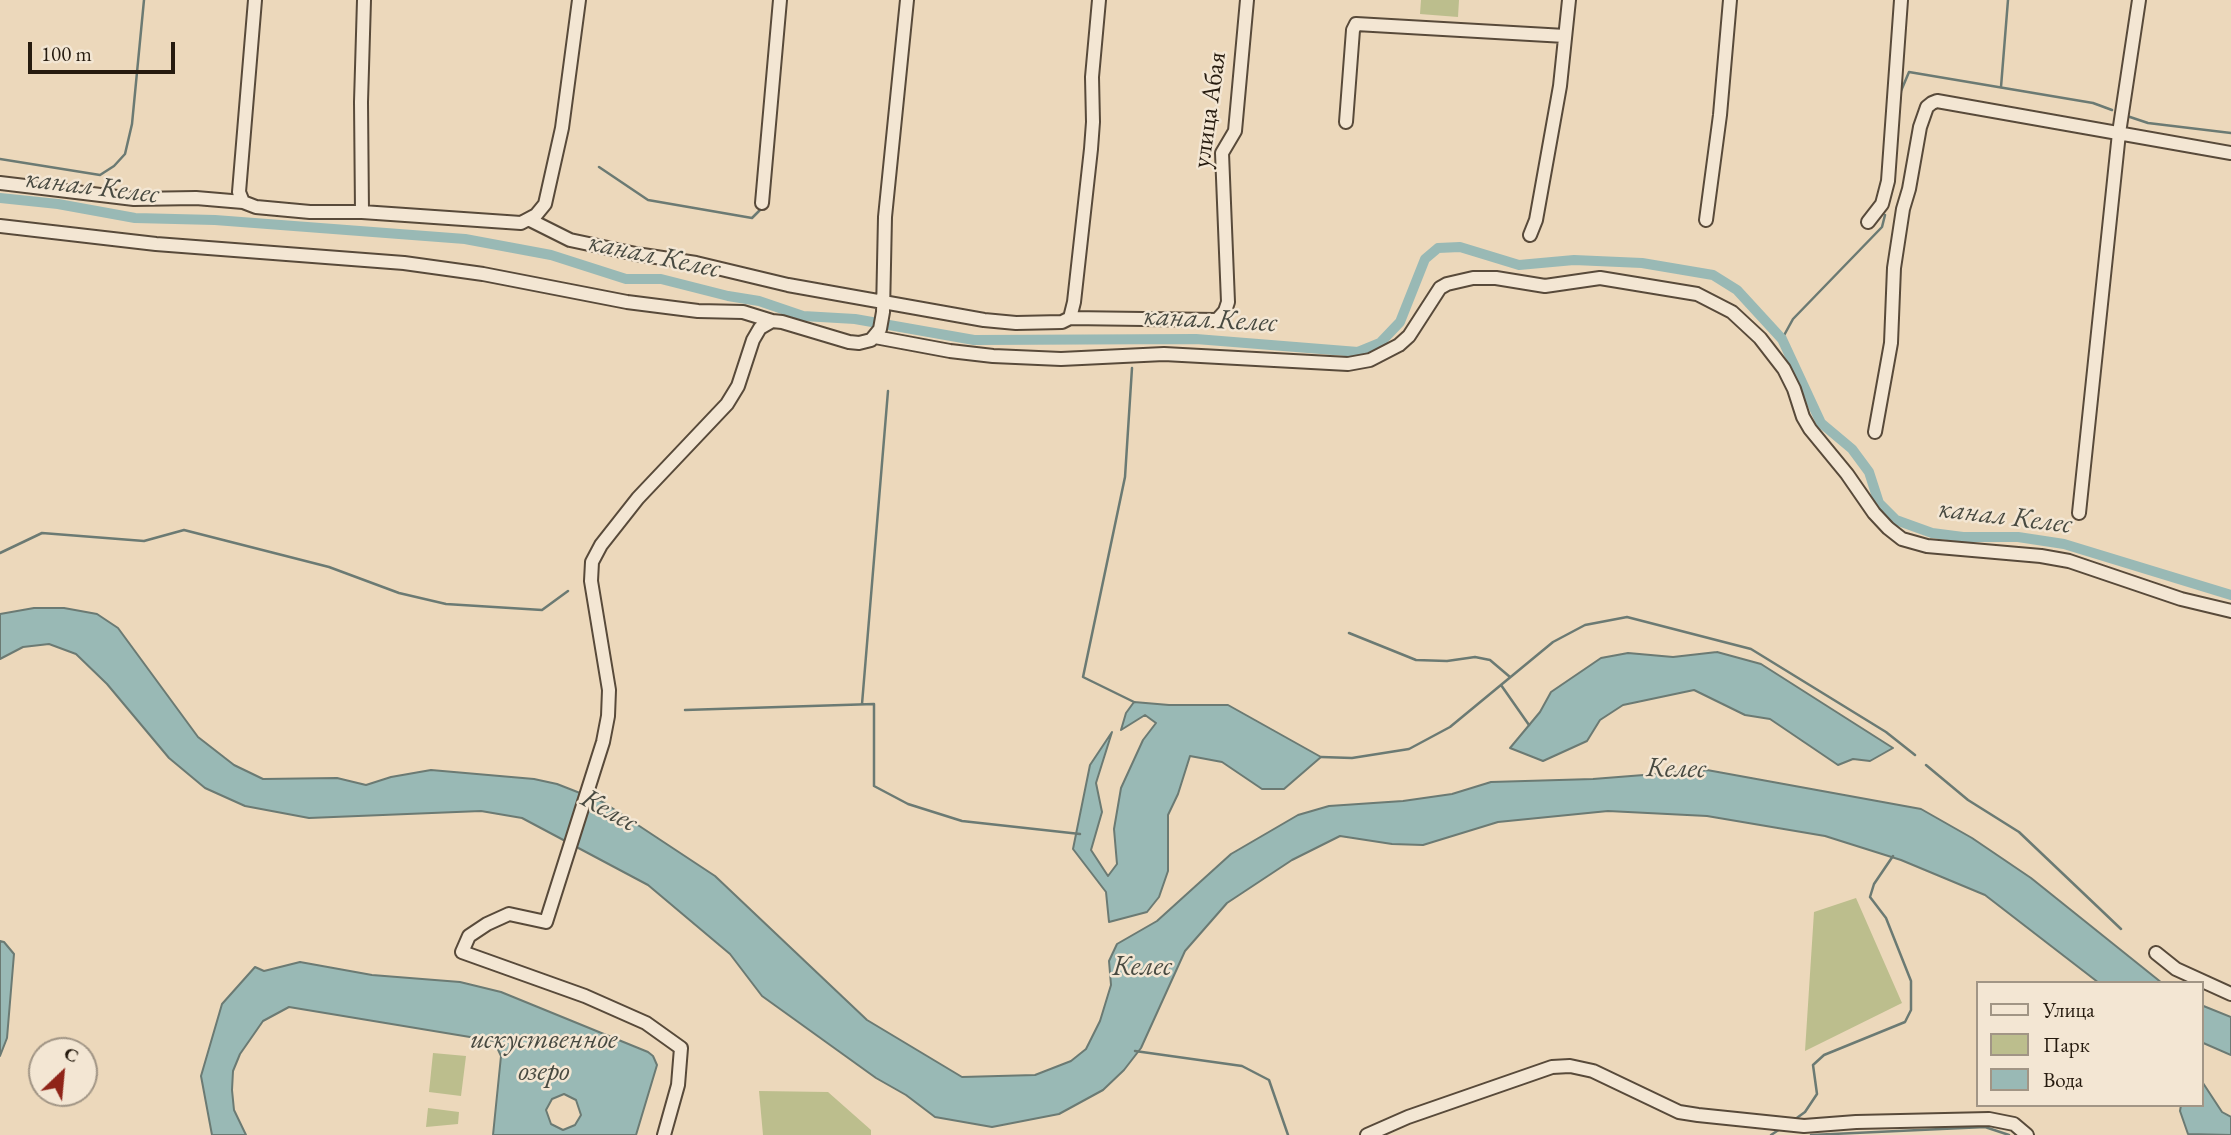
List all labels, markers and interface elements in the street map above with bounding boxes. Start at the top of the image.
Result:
scale bar [32,28,178,72]
text: 100 m [41,40,92,67]
street label: улица Абая [1186,50,1234,170]
water label: канал Келес [23,162,161,212]
water label: канал Келес [585,226,723,286]
water label: канал Келес [1142,300,1278,340]
water label: канал Келес [1936,492,2074,542]
water label: Келес [1646,752,1706,786]
water label: Келес [575,782,643,840]
water label: Келес [1112,950,1172,984]
legend [1976,981,2203,1107]
text: Улица [2043,996,2095,1023]
water label: искуственное озеро [470,1023,618,1089]
text: Парк [2043,1031,2090,1058]
north arrow [28,1037,98,1107]
text: С [60,1040,83,1069]
text: Вода [2043,1066,2083,1093]

